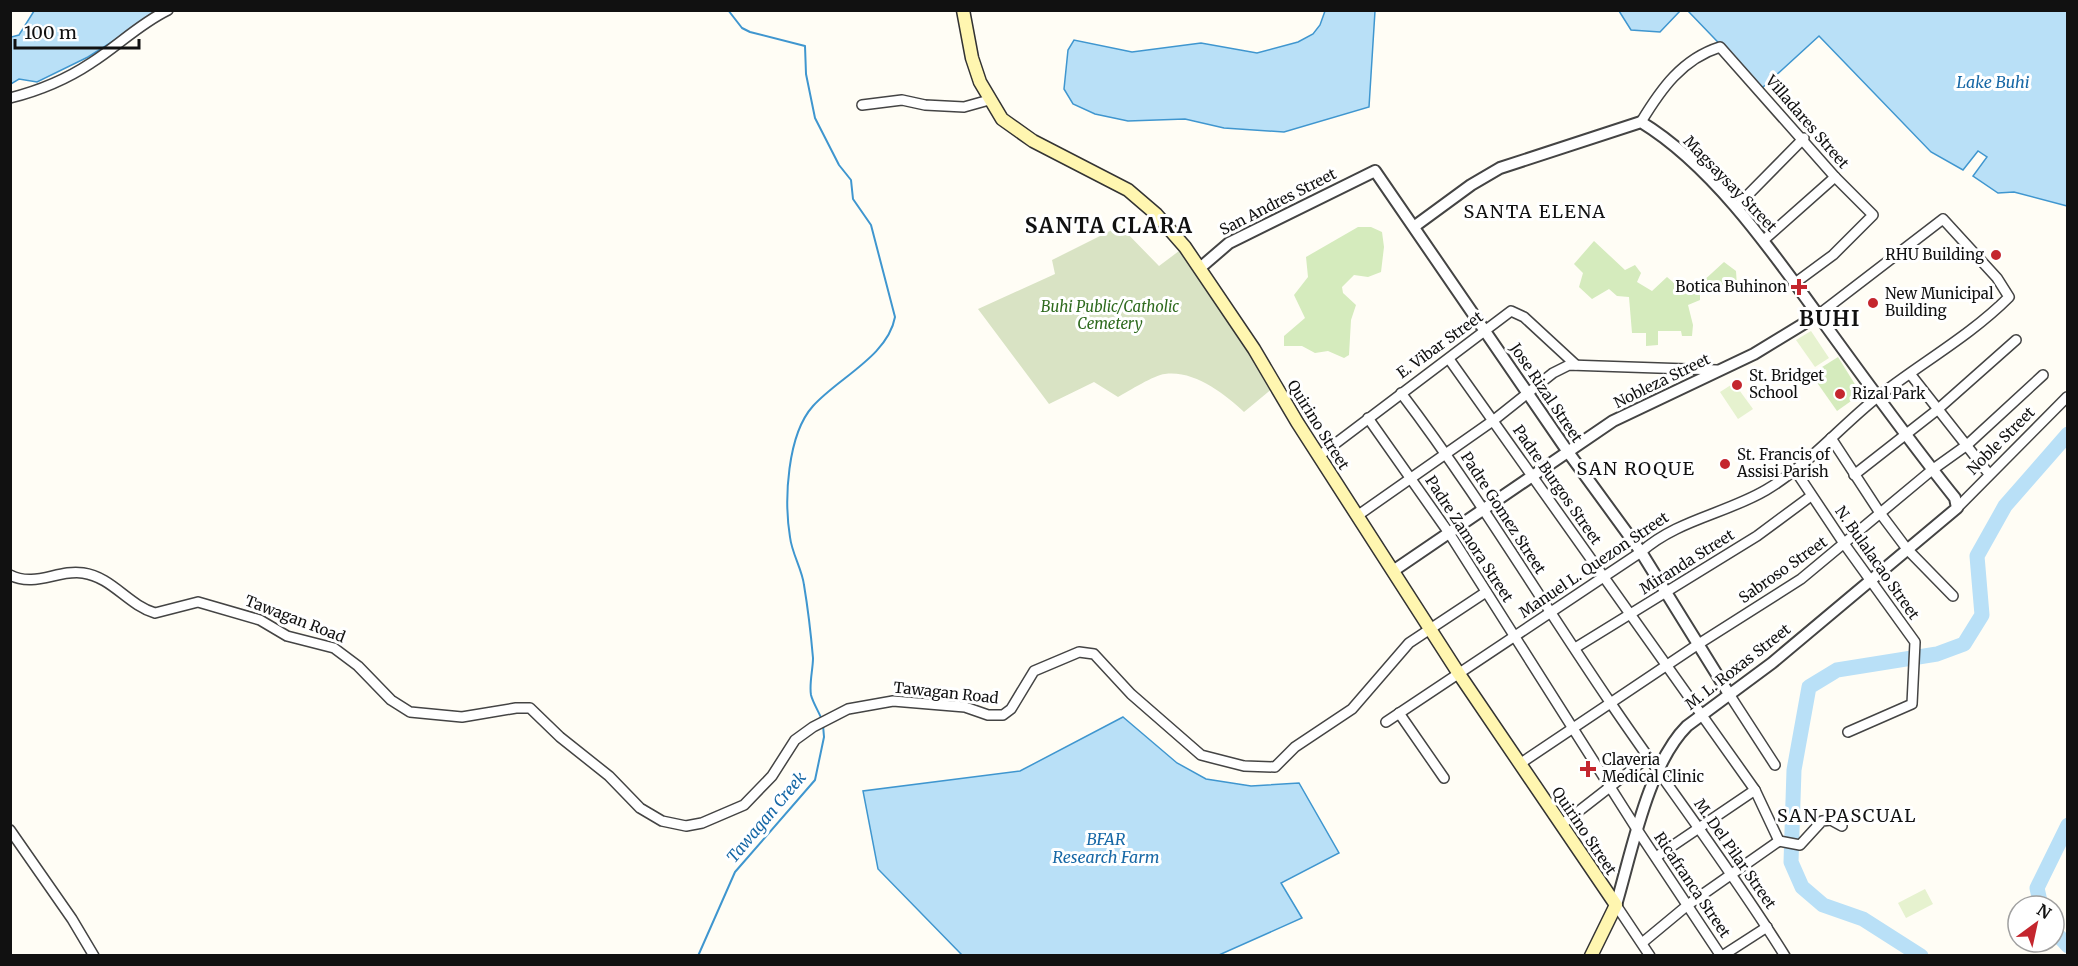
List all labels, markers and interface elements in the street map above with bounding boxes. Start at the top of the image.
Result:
scale bar [15,12,140,50]
text: 100 m [24,21,77,44]
street label: Villadares Street [1761,70,1853,172]
water label: Lake Buhi [1956,72,2030,92]
street label: Magsaysay Street [1680,132,1781,236]
street label: San Andres Street [1216,164,1339,239]
district label: SANTA ELENA [1463,200,1607,223]
district label: SANTA CLARA [1025,212,1193,239]
place label: RHU Building [1885,245,1984,264]
marker: RHU Building [1989,248,2003,262]
place label: Botica Buhinon [1675,277,1787,296]
marker: Botica Buhinon [1792,280,1806,294]
place label: New Municipal Building [1885,284,1994,320]
marker: New Municipal Building [1866,296,1880,310]
park label: Buhi Public/Catholic Cemetery [1041,297,1179,333]
district label: BUHI [1799,305,1861,332]
street label: E. Vibar Street [1393,307,1487,382]
street label: Jose Rizal Street [1506,339,1587,446]
street label: Nobleza Street [1611,349,1713,412]
place label: St. Bridget School [1749,366,1824,402]
street label: Quirino Street [1283,376,1354,473]
marker: St. Bridget School [1730,378,1744,392]
place label: Rizal Park [1852,384,1926,403]
marker: Rizal Park [1833,387,1847,401]
street label: Noble Street [1963,403,2039,478]
street label: Padre Burgos Street [1509,421,1606,548]
place label: St. Francis of Assisi Parish [1736,445,1831,481]
street label: Padre Gomez Street [1457,448,1550,577]
district label: SAN ROQUE [1577,457,1695,480]
marker: St. Francis of Assisi Parish [1718,457,1732,471]
street label: Padre Zamora Street [1421,472,1517,606]
street label: N. Bulalacao Street [1831,502,1924,623]
street label: Manuel L. Quezon Street [1515,507,1672,622]
street label: Miranda Street [1636,525,1738,598]
street label: Sabroso Street [1735,532,1831,607]
street label: Tawagan Road [242,591,348,646]
street label: M. L. Roxas Street [1681,619,1794,714]
street label: Tawagan Road [892,678,1000,707]
place label: Claveria Medical Clinic [1602,750,1705,786]
marker: Claveria Medical Clinic [1579,760,1597,778]
water label: Tawagan Creek [722,767,810,867]
street label: Quirino Street [1548,783,1621,878]
street label: M. Del Pilar Street [1690,795,1781,913]
district label: SAN PASCUAL [1777,804,1917,827]
street label: Ricafranca Street [1650,828,1735,941]
water label: BFAR Research Farm [1052,829,1160,867]
north arrow [2006,894,2066,954]
text: N [2033,900,2055,923]

